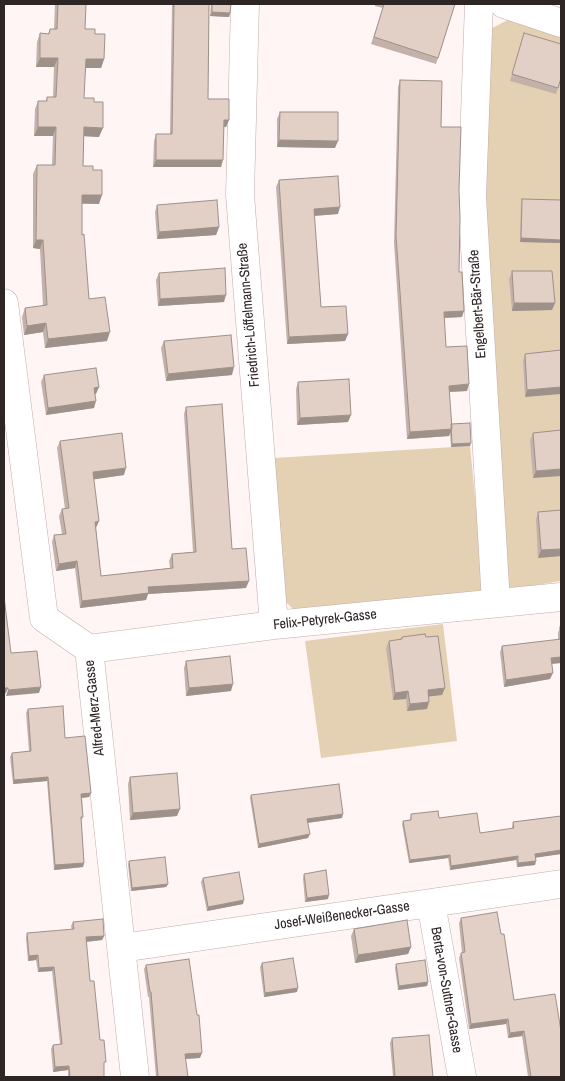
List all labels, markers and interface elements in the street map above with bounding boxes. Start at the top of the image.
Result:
street label: Friedrich-Löffelmann-Straße [234,242,264,388]
street label: Engelbert-Bär-Straße [466,249,490,359]
street label: Felix-Petyrek-Gasse [272,606,378,634]
street label: Alfred-Merz-Gasse [82,659,108,757]
street label: Josef-Weißenecker-Gasse [273,898,411,934]
street label: Berta-von-Suttner-Gasse [427,926,465,1054]

